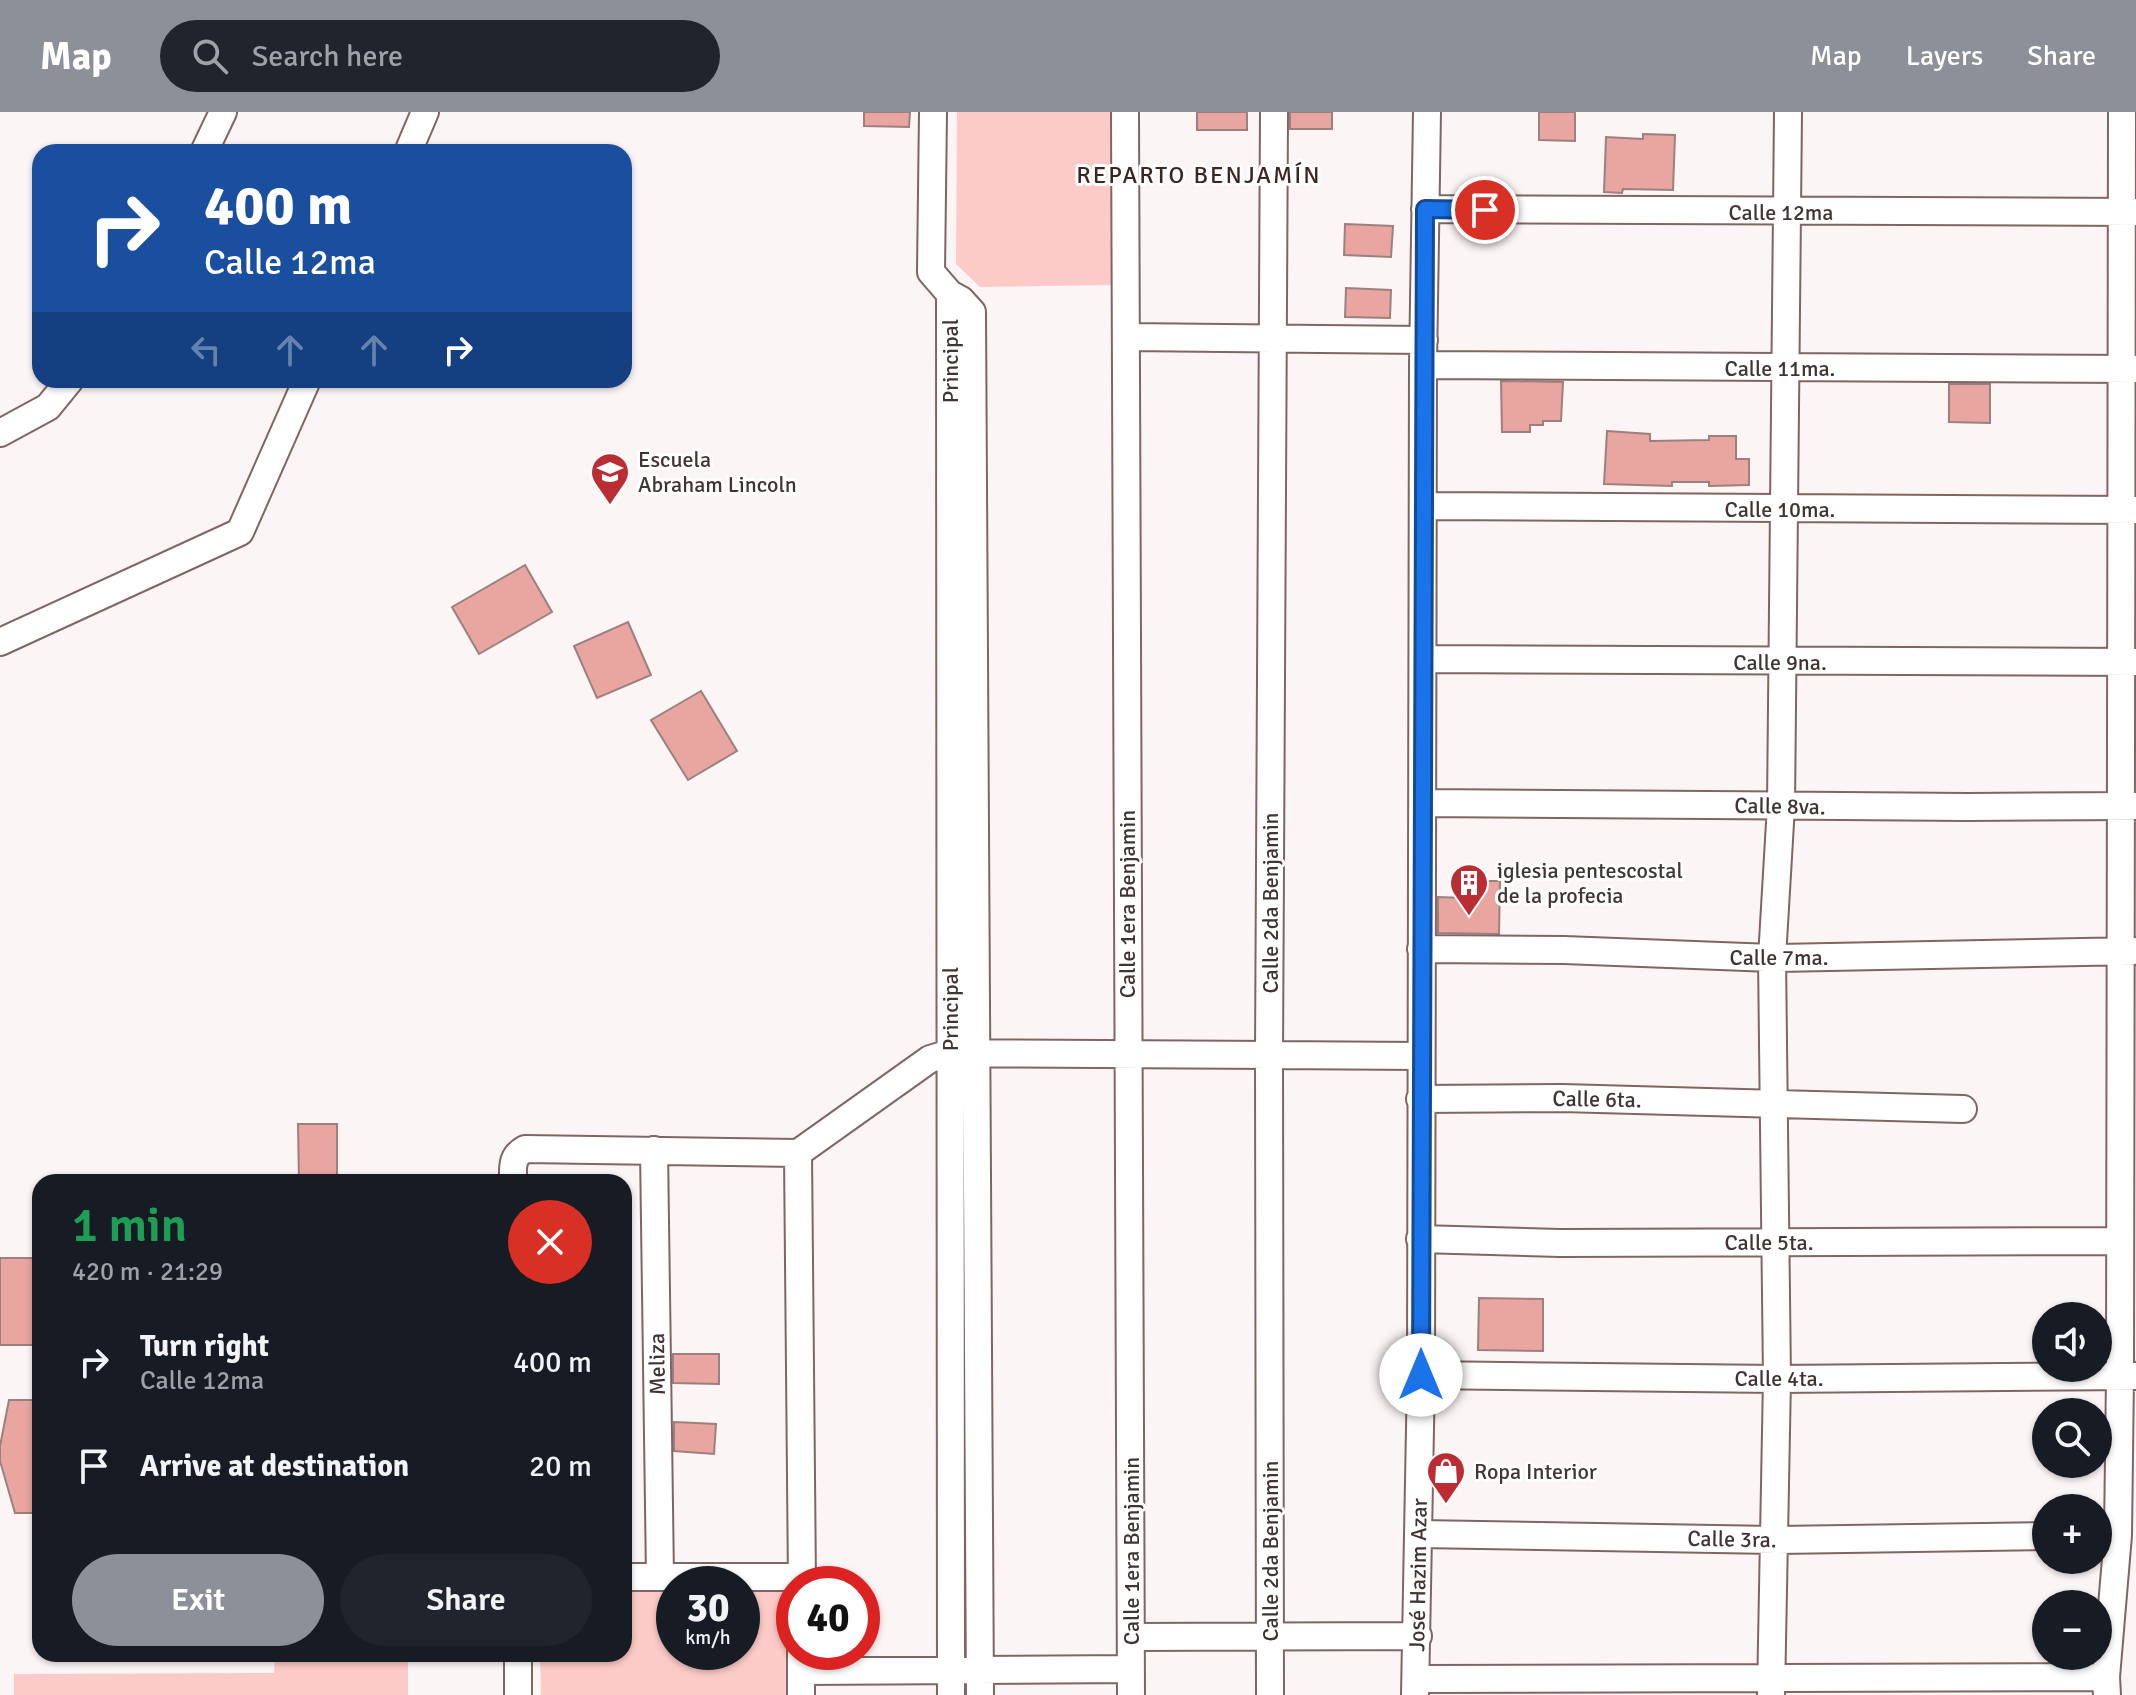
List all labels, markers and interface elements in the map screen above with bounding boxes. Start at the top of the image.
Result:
search box [160,20,720,92]
text: Map [40,33,112,80]
icon: search [188,34,232,78]
text: Search here [252,38,403,75]
text: Map [1810,39,1862,73]
text: Layers [1906,39,1983,73]
text: Share [2027,39,2096,73]
district label: REPARTO BENJAMÍN [1076,160,1322,190]
text: 400 m [204,171,352,240]
icon: right [72,176,176,280]
pin [1451,176,1519,244]
icon: arrive [1463,188,1507,232]
street label: Calle 12ma [1728,199,1834,226]
text: Calle 12ma [204,240,376,285]
street label: Principal [937,319,964,403]
icon: left [184,328,228,372]
icon: ahead [268,328,312,372]
icon: ahead [352,328,396,372]
icon: right [436,328,480,372]
street label: Calle 11ma. [1725,355,1835,382]
place label: Escuela Abraham Lincoln [638,446,797,498]
school or university icon: Escuela Abraham Lincoln [589,451,631,506]
street label: Calle 10ma. [1725,496,1835,523]
street label: Calle 9na. [1733,649,1827,676]
street label: Calle 8va. [1734,792,1826,820]
street label: Calle 1era Benjamin [1114,810,1141,998]
street label: Calle 2da Benjamin [1257,812,1284,994]
place label: iglesia pentescostal de la profecia [1497,857,1683,909]
building icon: iglesia pentescostal de la profecia [1448,862,1490,917]
street label: Calle 7ma. [1730,944,1828,971]
street label: Principal [937,967,964,1051]
street label: Calle 6ta. [1552,1085,1642,1113]
text: 1 min [72,1196,187,1255]
button: close [508,1200,592,1284]
street label: Calle 5ta. [1724,1229,1814,1256]
text: 420 m · 21:29 [72,1256,223,1288]
map controls [2032,1302,2112,1670]
button: sound [2032,1302,2112,1382]
text: Turn right [140,1328,269,1365]
street label: Meliza [643,1333,671,1395]
position arrow [1379,1333,1463,1417]
icon: right [72,1340,116,1384]
text: 400 m [513,1344,592,1381]
text: Calle 12ma [140,1365,264,1397]
street label: Calle 4ta. [1734,1365,1824,1392]
button: search [2032,1398,2112,1478]
icon: arrive [72,1444,116,1488]
text: Arrive at destination [140,1448,409,1485]
text: 20 m [529,1448,592,1485]
shop icon: Ropa Interior [1425,1450,1467,1505]
street label: Calle 1era Benjamin [1118,1457,1145,1645]
place label: Ropa Interior [1474,1458,1597,1485]
street label: Calle 2da Benjamin [1257,1460,1284,1642]
button: + [2032,1494,2112,1574]
street label: José Hazim Azar [1403,1498,1433,1652]
street label: Calle 3ra. [1687,1525,1777,1553]
button: Exit [72,1554,324,1646]
button: Share [340,1554,592,1646]
speed limit sign: 40 [776,1566,880,1670]
text: 30 [686,1583,730,1633]
button: − [2032,1590,2112,1670]
text: km/h [685,1625,731,1650]

